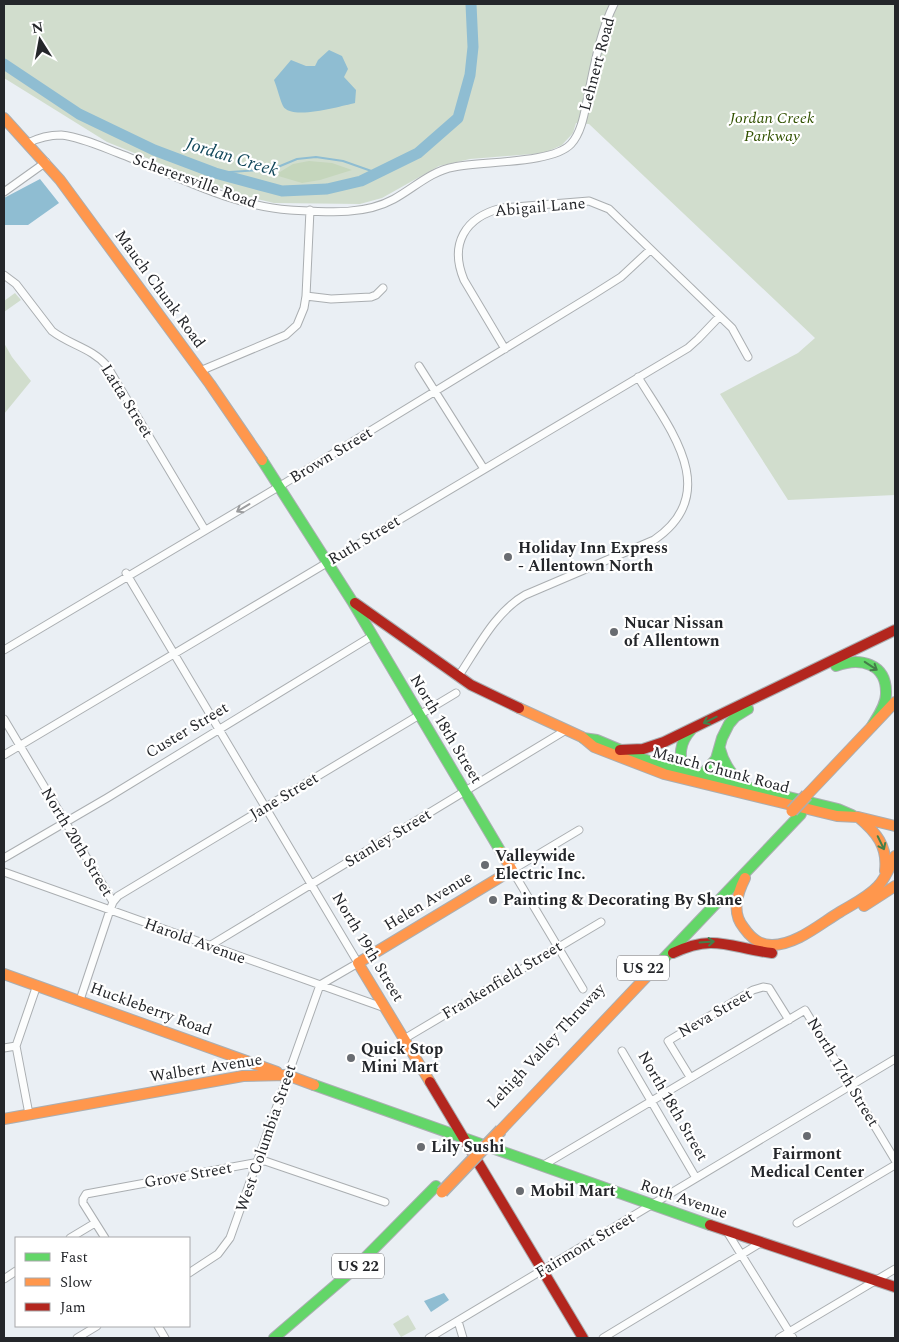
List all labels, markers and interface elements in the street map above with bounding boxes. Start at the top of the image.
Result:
street label: Lehnert Road [573,14,621,114]
north arrow [15,15,65,65]
text: N [30,16,45,39]
park label: Jordan Creek Parkway [729,106,815,148]
water label: Jordan Creek [181,130,282,184]
street label: Scherersville Road [129,147,261,215]
street label: Abigail Lane [494,191,586,223]
street label: Mauch Chunk Road [109,225,211,353]
street label: Latta Street [95,359,159,443]
street label: Brown Street [285,421,377,489]
one-way arrow [236,504,250,514]
street label: Ruth Street [323,509,405,571]
place label: Holiday Inn Express - Allentown North [518,536,668,578]
marker: Holiday Inn Express - Allentown North [502,551,514,563]
place label: Nucar Nissan of Allentown [624,611,724,653]
marker: Nucar Nissan of Allentown [608,626,620,638]
one-way arrow [863,662,877,672]
street label: North 18th Street [404,670,488,788]
street label: Custer Street [141,696,233,764]
one-way arrow [703,716,718,725]
street label: Mauch Chunk Road [650,740,792,800]
street label: Jane Street [245,766,323,826]
street label: North 20th Street [35,783,119,901]
street label: Stanley Street [340,802,436,873]
one-way arrow [877,835,886,850]
place label: Valleywide Electric Inc. [495,844,585,886]
marker: Valleywide Electric Inc. [479,859,491,871]
street label: Helen Avenue [379,865,477,937]
street label: North 19th Street [326,888,410,1006]
place label: Painting & Decorating By Shane [503,888,742,912]
marker: Painting & Decorating By Shane [487,894,499,906]
street label: Harold Avenue [141,912,249,970]
street label: Frankenfield Street [437,934,567,1025]
one-way arrow [699,937,715,946]
road number: US 22 [617,956,669,980]
street label: Huckleberry Road [87,976,215,1042]
street label: Lehigh Valley Thruway [481,977,612,1114]
street label: Neva Street [673,982,757,1044]
street label: North 17th Street [801,1013,885,1131]
place label: Quick Stop Mini Mart [361,1037,443,1079]
street label: North 18th Street [632,1046,714,1166]
street label: Walbert Avenue [148,1047,264,1089]
marker: Quick Stop Mini Mart [345,1052,357,1064]
street label: West Columbia Street [229,1061,303,1215]
marker: Fairmont Medical Center [801,1130,813,1142]
place label: Lily Sushi [431,1135,504,1159]
marker: Lily Sushi [415,1141,427,1153]
place label: Fairmont Medical Center [750,1142,864,1184]
street label: Grove Street [142,1155,234,1195]
street label: Roth Avenue [637,1173,731,1225]
place label: Mobil Mart [530,1179,616,1203]
marker: Mobil Mart [514,1185,526,1197]
street label: Fairmont Street [531,1206,639,1284]
legend [15,1237,190,1327]
text: Fast [60,1246,88,1269]
road number: US 22 [332,1254,384,1278]
text: Slow [60,1271,92,1294]
text: Jam [60,1296,86,1319]

